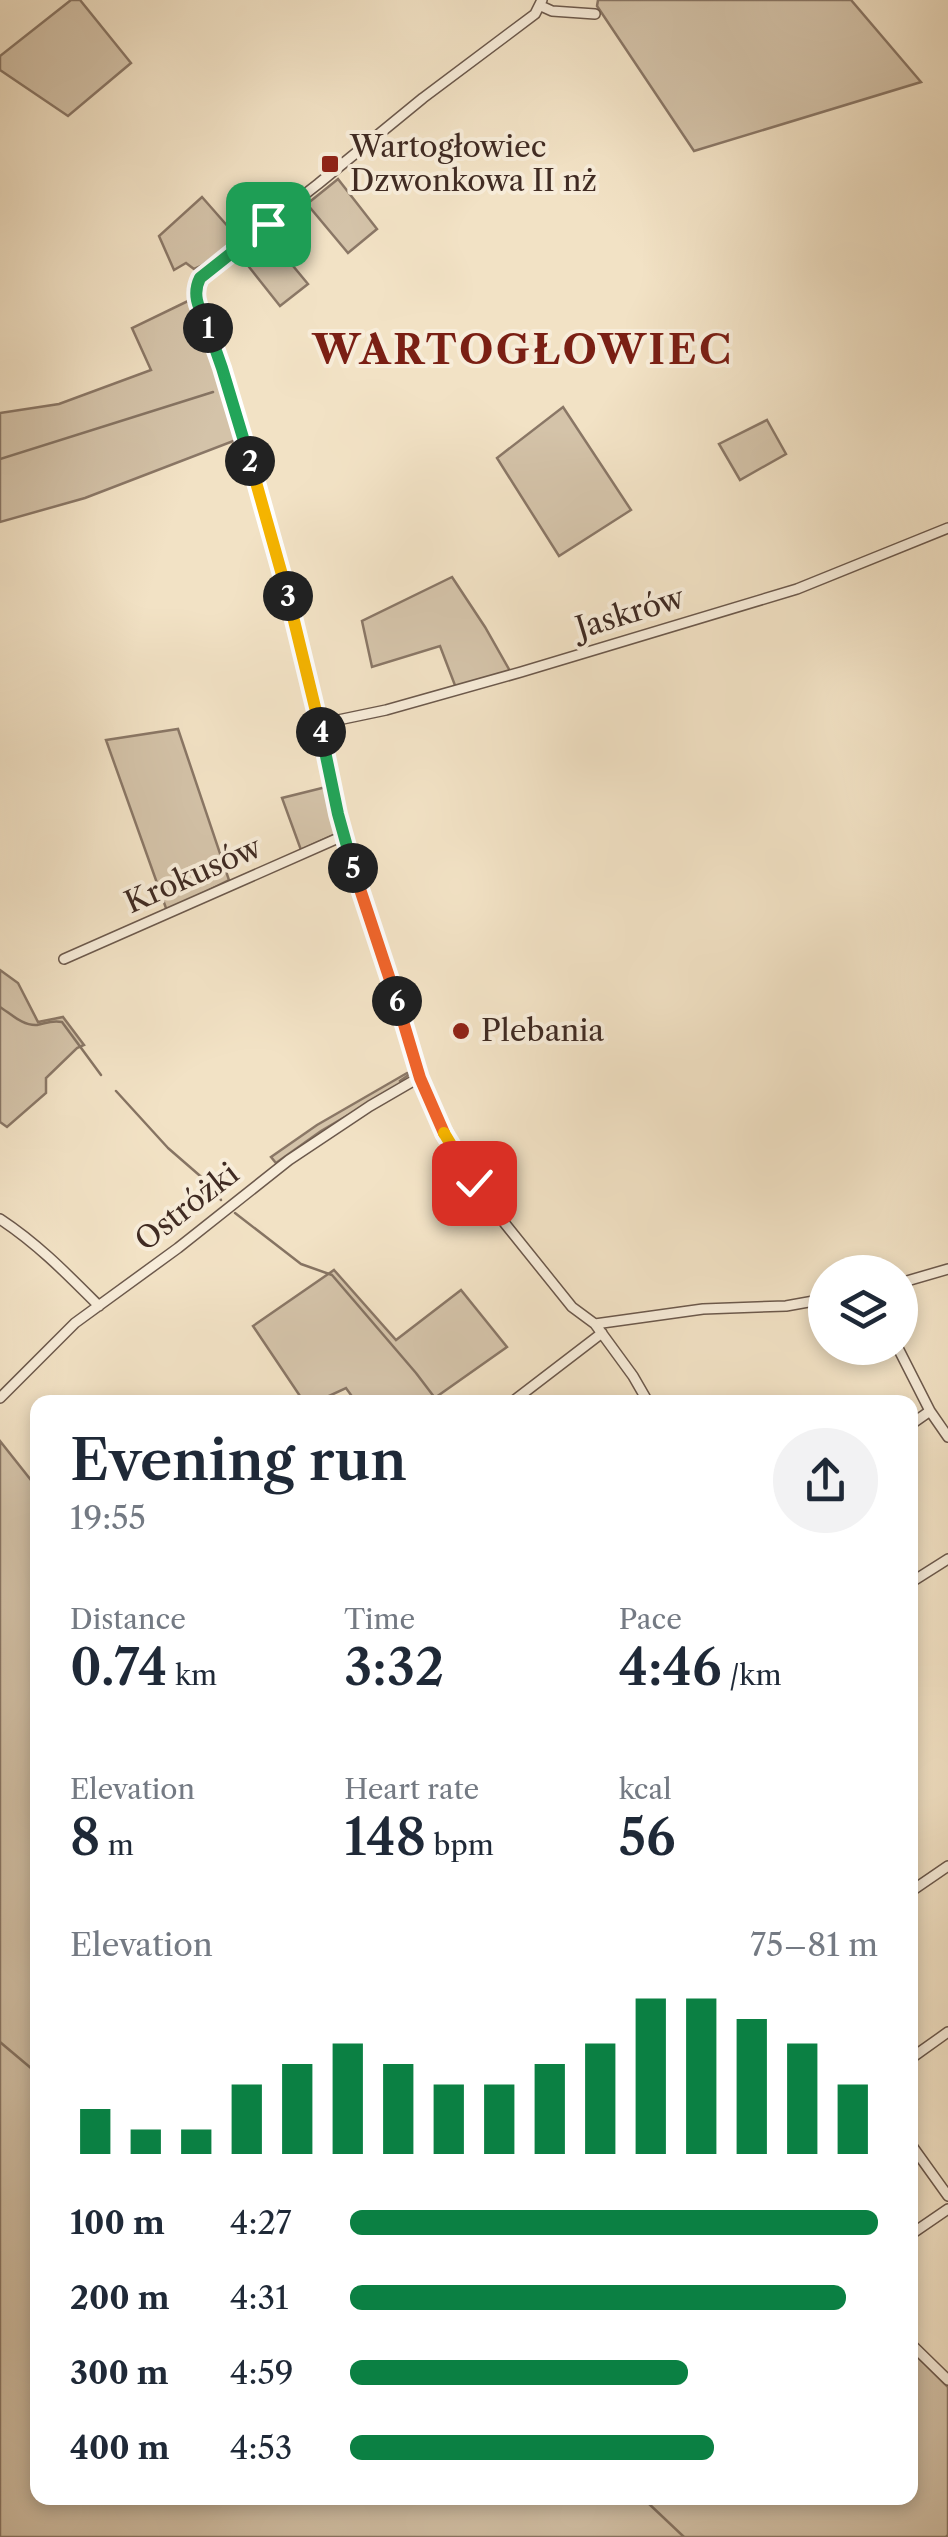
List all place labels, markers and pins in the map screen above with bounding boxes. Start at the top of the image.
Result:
place label: Wartogłowiec Dzwonkowa II nż [349,128,597,199]
marker: Wartogłowiec Dzwonkowa II nż [319,153,341,175]
pin [226,182,311,267]
pin: 1 [183,303,233,353]
pin: 2 [225,436,275,486]
pin: 3 [263,571,313,621]
pin: 4 [296,707,346,757]
pin: 5 [328,843,378,893]
pin: 6 [372,976,422,1026]
place label: Plebania [481,1012,604,1049]
marker: Plebania [450,1020,472,1042]
pin [432,1141,517,1226]

